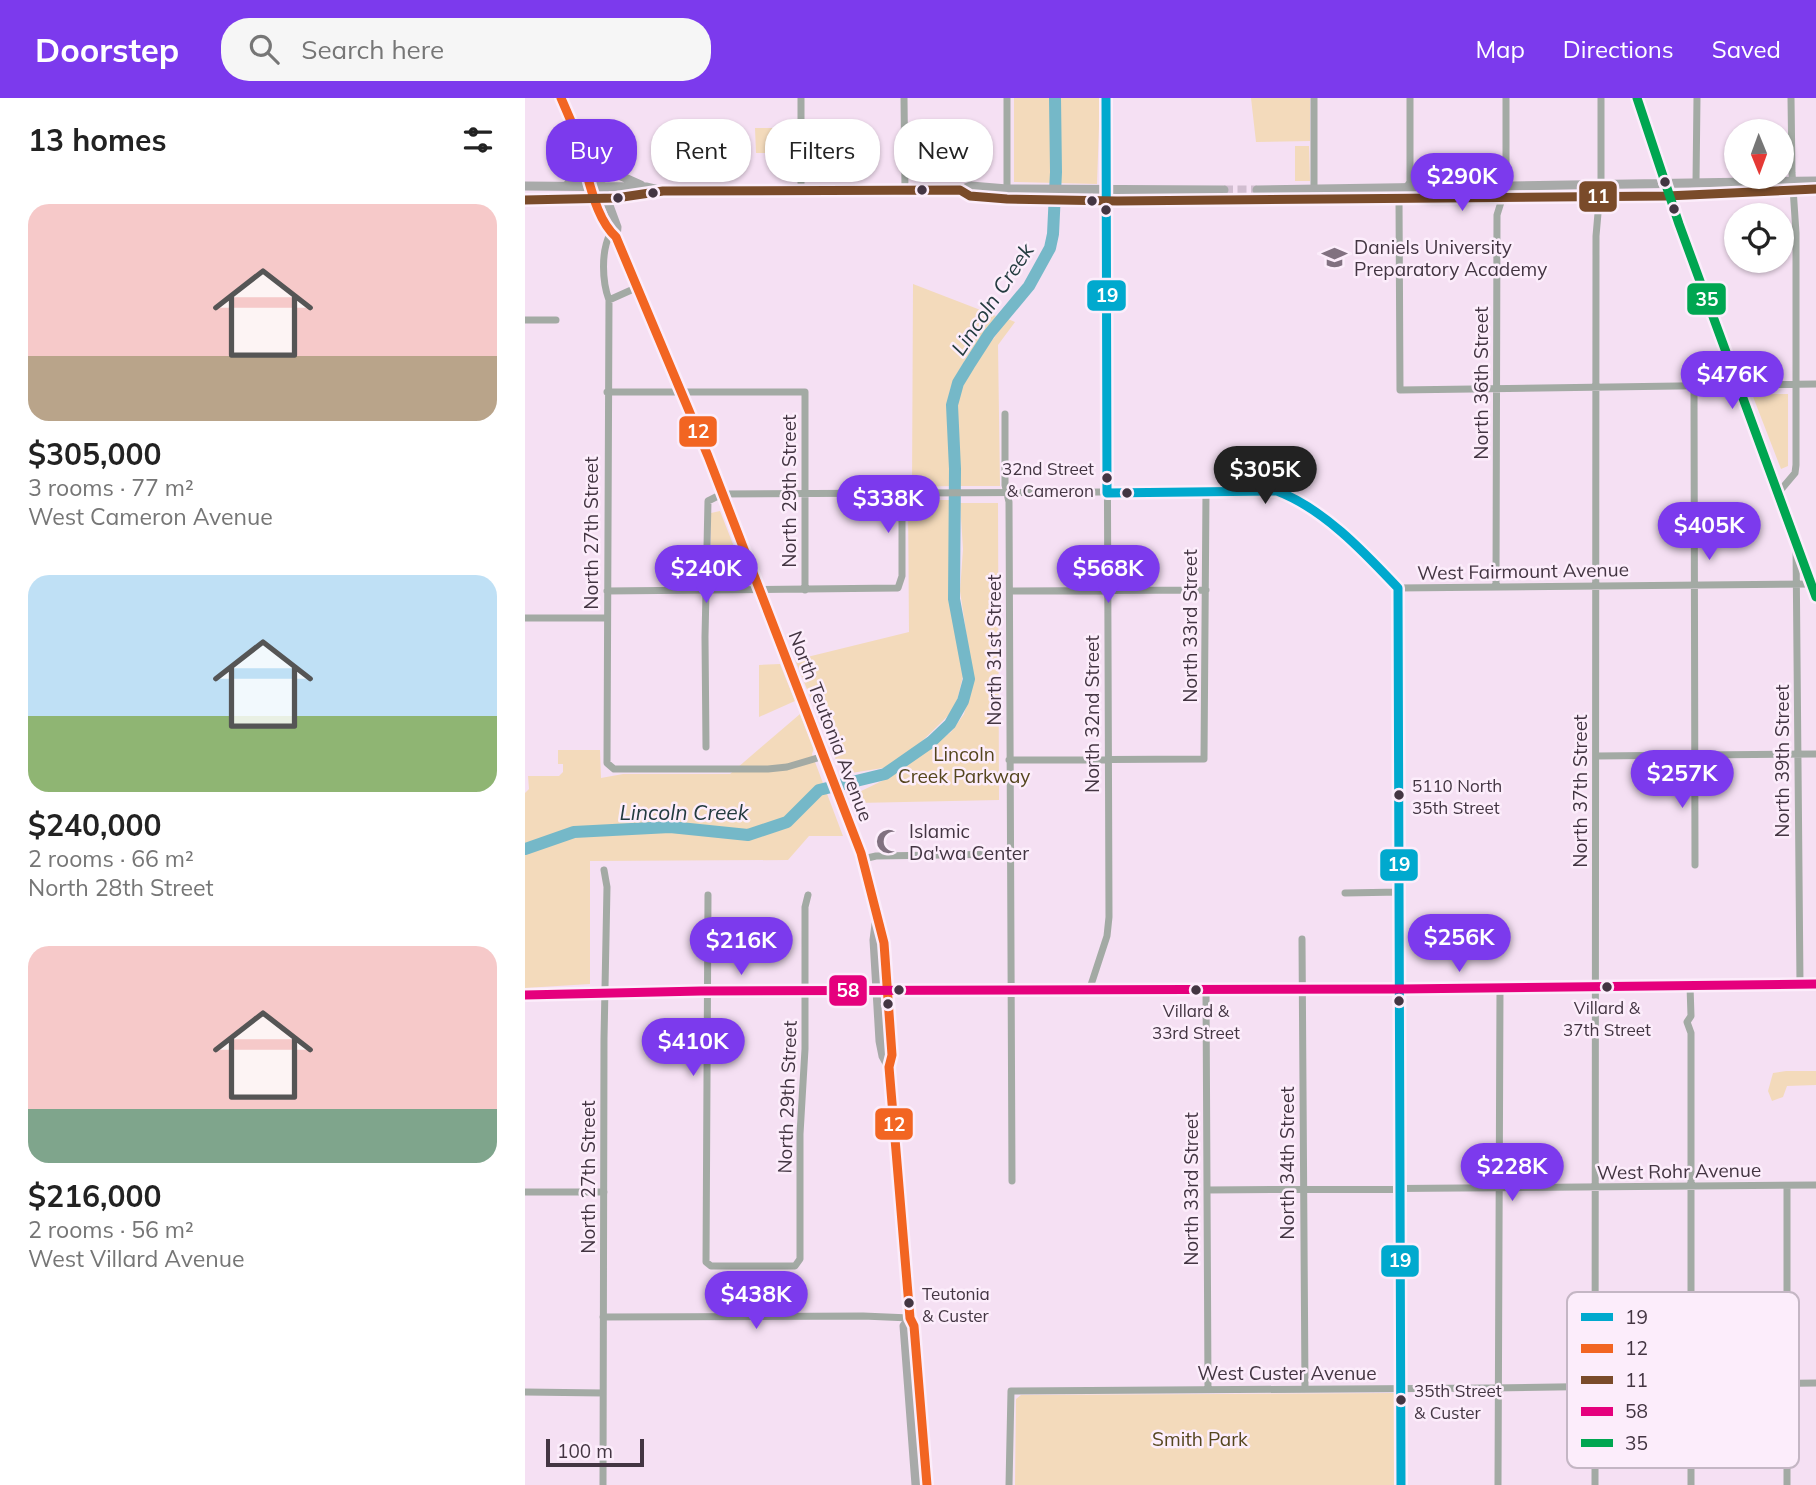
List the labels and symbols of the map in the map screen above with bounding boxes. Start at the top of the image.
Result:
north arrow [1724,119,1794,189]
pin: $290K [1413,153,1511,213]
unlabelled marker [1658,175,1672,189]
line badge: 11 [1578,180,1618,213]
unlabelled marker [915,183,929,197]
text: 11 [1587,184,1609,208]
unlabelled marker [646,186,660,200]
unlabelled marker [611,191,625,205]
unlabelled marker [1085,194,1099,208]
unlabelled marker [1667,202,1681,216]
unlabelled marker [1099,203,1113,217]
place label: Daniels University Preparatory Academy [1354,235,1547,281]
water label: Lincoln Creek [945,237,1040,360]
school or university icon: Daniels University Preparatory Academy [1320,244,1348,272]
line badge: 19 [1086,279,1127,312]
line badge: 35 [1686,282,1727,316]
text: 19 [1096,283,1118,307]
text: 35 [1696,287,1718,311]
street label: North 36th Street [1469,306,1493,460]
pin: $476K [1683,352,1781,411]
street label: North 29th Street [777,414,801,568]
line badge: 12 [678,415,718,448]
text: 12 [687,419,709,443]
pin: $305K [1216,446,1314,506]
street label: North 27th Street [579,456,603,610]
place label: 32nd Street & Cameron [1002,458,1094,501]
marker: 32nd Street & Cameron [1100,471,1114,485]
pin: $338K [839,476,937,535]
unlabelled marker [1120,486,1134,500]
pin: $405K [1660,503,1758,562]
pin: $240K [657,546,755,605]
pin: $568K [1059,546,1157,605]
street label: North 33rd Street [1178,549,1202,703]
street label: West Fairmount Avenue [1417,557,1629,585]
street label: North 31st Street [982,574,1006,726]
street label: North Teutonia Avenue [784,627,878,825]
street label: North 32nd Street [1080,635,1104,793]
street label: North 39th Street [1770,684,1794,838]
street label: North 37th Street [1568,714,1592,868]
park label: Lincoln Creek Parkway [898,742,1030,788]
pin: $257K [1633,750,1731,810]
place label: 5110 North 35th Street [1412,775,1502,818]
marker: 5110 North 35th Street [1392,788,1406,802]
water label: Lincoln Creek [619,799,750,825]
place label: Islamic Da'wa Center [909,819,1029,865]
mosque icon: Islamic Da'wa Center [875,828,903,856]
line badge: 19 [1379,848,1419,882]
text: 19 [1388,852,1410,876]
pin: $256K [1410,914,1508,974]
pin: $216K [692,918,790,977]
line badge: 58 [828,974,868,1007]
text: 58 [837,978,859,1002]
marker: Villard & 37th Street [1600,980,1614,994]
unlabelled marker [892,983,906,997]
marker: Villard & 33rd Street [1189,983,1203,997]
unlabelled marker [1392,994,1406,1008]
unlabelled marker [881,997,895,1011]
place label: Villard & 37th Street [1563,997,1651,1040]
place label: Villard & 33rd Street [1152,1000,1240,1043]
pin: $410K [644,1018,742,1078]
street label: North 29th Street [772,1020,802,1174]
street label: North 34th Street [1275,1086,1299,1240]
street label: North 27th Street [576,1100,600,1254]
line badge: 12 [874,1107,914,1141]
text: 12 [883,1112,905,1136]
street label: North 33rd Street [1179,1112,1203,1266]
pin: $228K [1463,1144,1561,1203]
street label: West Rohr Avenue [1597,1158,1761,1184]
line badge: 19 [1380,1244,1420,1278]
text: 19 [1389,1248,1411,1272]
pin: $438K [707,1272,805,1331]
place label: Teutonia & Custer [922,1283,990,1326]
legend [1567,1292,1799,1468]
marker: Teutonia & Custer [902,1296,916,1310]
text: 19 [1625,1305,1648,1329]
text: 12 [1625,1336,1648,1360]
street label: West Custer Avenue [1197,1361,1377,1385]
text: 11 [1625,1368,1648,1392]
place label: 35th Street & Custer [1414,1380,1502,1423]
marker: 35th Street & Custer [1394,1393,1408,1407]
text: 58 [1625,1399,1648,1423]
park label: Smith Park [1152,1427,1248,1451]
text: 35 [1625,1431,1648,1455]
scale bar [546,1436,644,1468]

